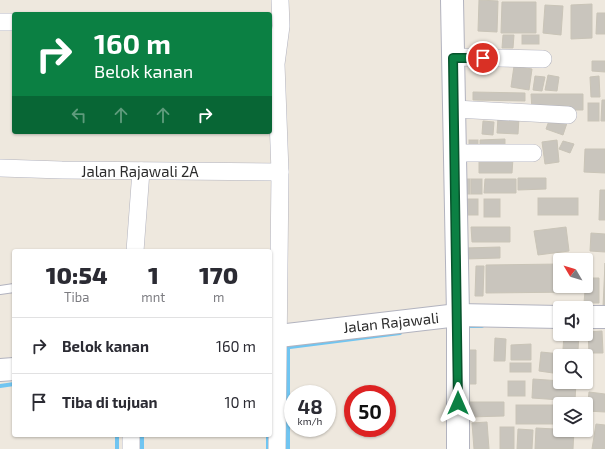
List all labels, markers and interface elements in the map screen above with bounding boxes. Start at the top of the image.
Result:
text: 160 m [94,26,171,60]
icon: right [28,28,80,80]
pin [466,41,500,75]
icon: arrive [472,47,494,69]
text: Belok kanan [94,60,193,82]
icon: left [68,104,90,126]
icon: ahead [110,104,132,126]
icon: ahead [152,104,174,126]
icon: right [194,104,216,126]
street label: Jalan Rajawali 2A [81,162,199,181]
north arrow [553,253,593,293]
map controls [553,253,593,437]
text: 10:54 [46,260,108,289]
text: 1 [148,260,159,289]
text: 170 [199,260,238,289]
text: Tiba [64,289,89,305]
text: mnt [141,289,165,305]
text: m [213,289,224,305]
button: sound [553,301,593,341]
street label: Jalan Rajawali [342,308,440,337]
icon: right [28,335,50,357]
text: Belok kanan [62,337,149,355]
text: 160 m [216,337,256,355]
button: search [553,349,593,389]
position arrow [437,382,479,424]
speed limit sign: 50 [344,385,396,437]
icon: arrive [28,391,50,413]
text: Tiba di tujuan [62,393,158,411]
text: 10 m [224,393,256,411]
text: 48 [297,394,323,418]
button: layers [553,397,593,437]
text: km/h [298,415,322,427]

